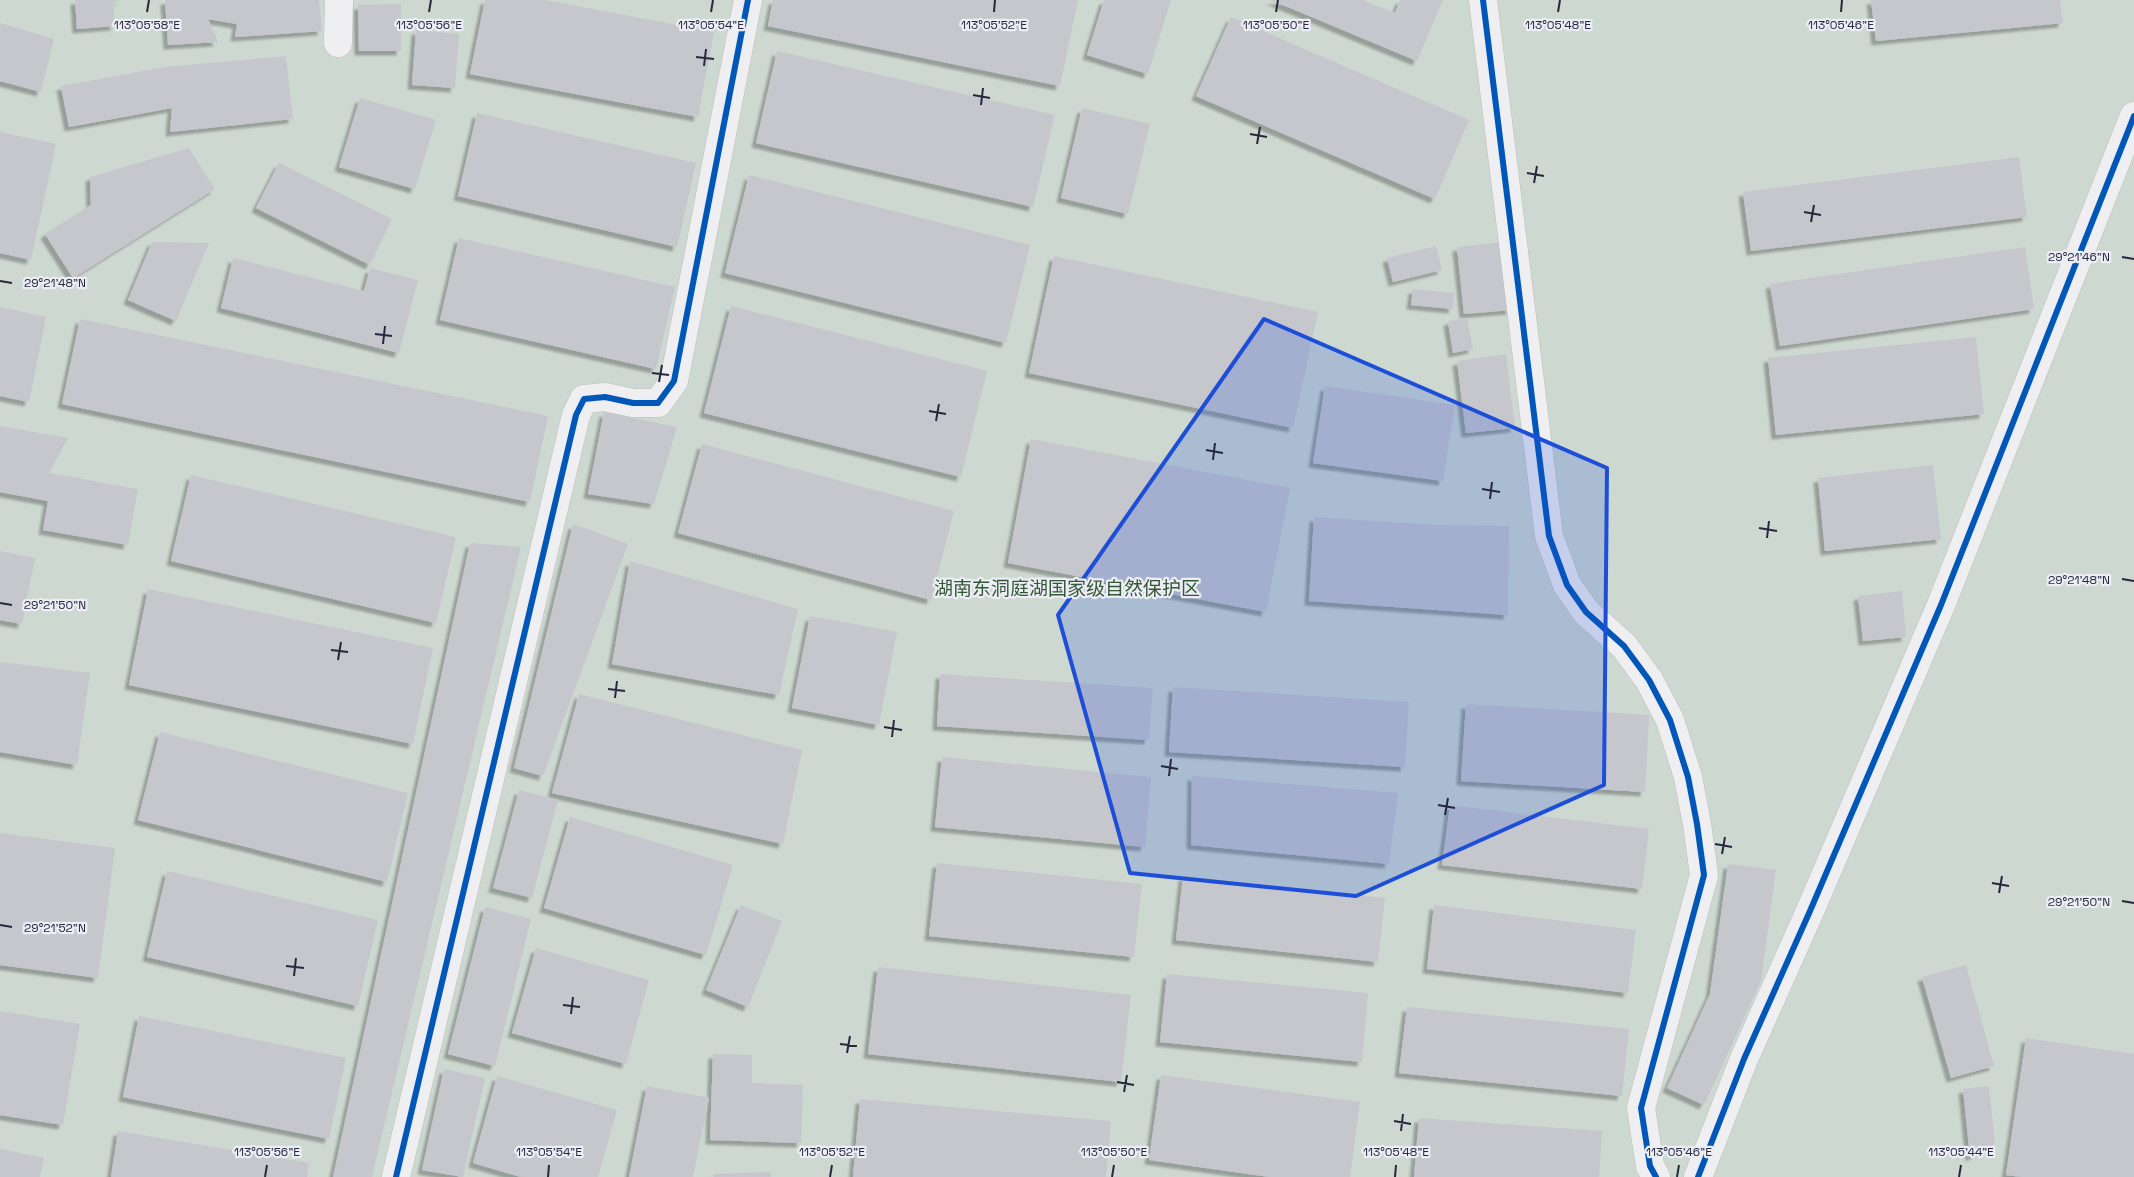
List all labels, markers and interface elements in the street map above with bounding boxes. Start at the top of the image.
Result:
text: 113°05'58"E [114,17,180,33]
text: 113°05'56"E [396,17,462,33]
text: 113°05'54"E [678,17,744,33]
text: 113°05'52"E [961,17,1027,33]
text: 113°05'50"E [1243,17,1309,33]
text: 113°05'48"E [1525,17,1591,33]
text: 113°05'46"E [1808,17,1874,33]
text: 29°21'46"N [2048,249,2110,265]
text: 29°21'48"N [24,275,86,291]
text: 29°21'48"N [2048,572,2110,588]
park label: 湖南东洞庭湖国家级自然保护区 [934,576,1200,601]
text: 29°21'50"N [24,597,86,613]
text: 29°21'50"N [2048,894,2110,910]
text: 29°21'52"N [24,920,86,936]
text: 113°05'56"E [234,1144,300,1160]
text: 113°05'54"E [516,1144,582,1160]
text: 113°05'52"E [799,1144,865,1160]
text: 113°05'50"E [1081,1144,1147,1160]
text: 113°05'48"E [1363,1144,1429,1160]
text: 113°05'46"E [1646,1144,1712,1160]
text: 113°05'44"E [1928,1144,1994,1160]

